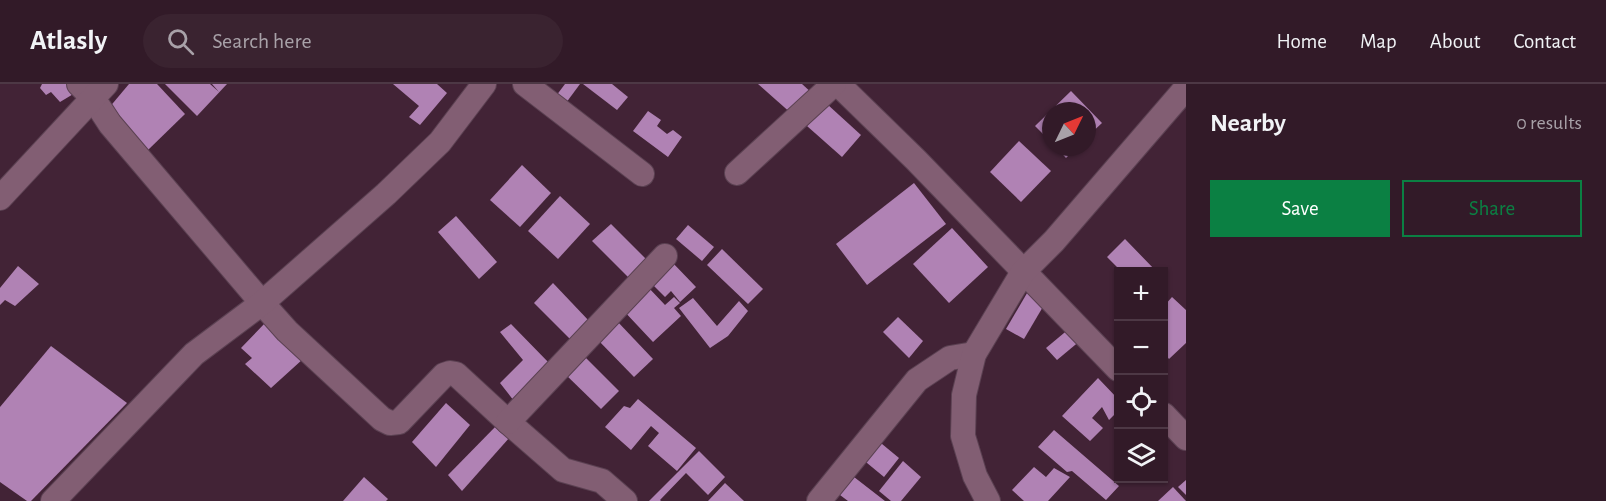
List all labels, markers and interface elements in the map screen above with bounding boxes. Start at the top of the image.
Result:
search box [143,14,563,68]
icon: search [164,25,197,58]
text: Atlasly [30,27,107,55]
text: Search here [212,30,312,52]
text: Home [1276,31,1327,52]
text: Map [1360,31,1397,52]
text: About [1430,31,1480,52]
text: Contact [1513,31,1576,52]
north arrow [1042,102,1096,156]
text: Nearby [1210,110,1286,136]
text: 0 results [1516,113,1582,133]
button: Save [1210,180,1390,237]
button: Share [1402,180,1582,237]
map controls [1114,267,1168,483]
button: + [1114,267,1168,321]
button: − [1114,321,1168,375]
button: locate [1114,375,1168,429]
button: layers [1114,429,1168,483]

